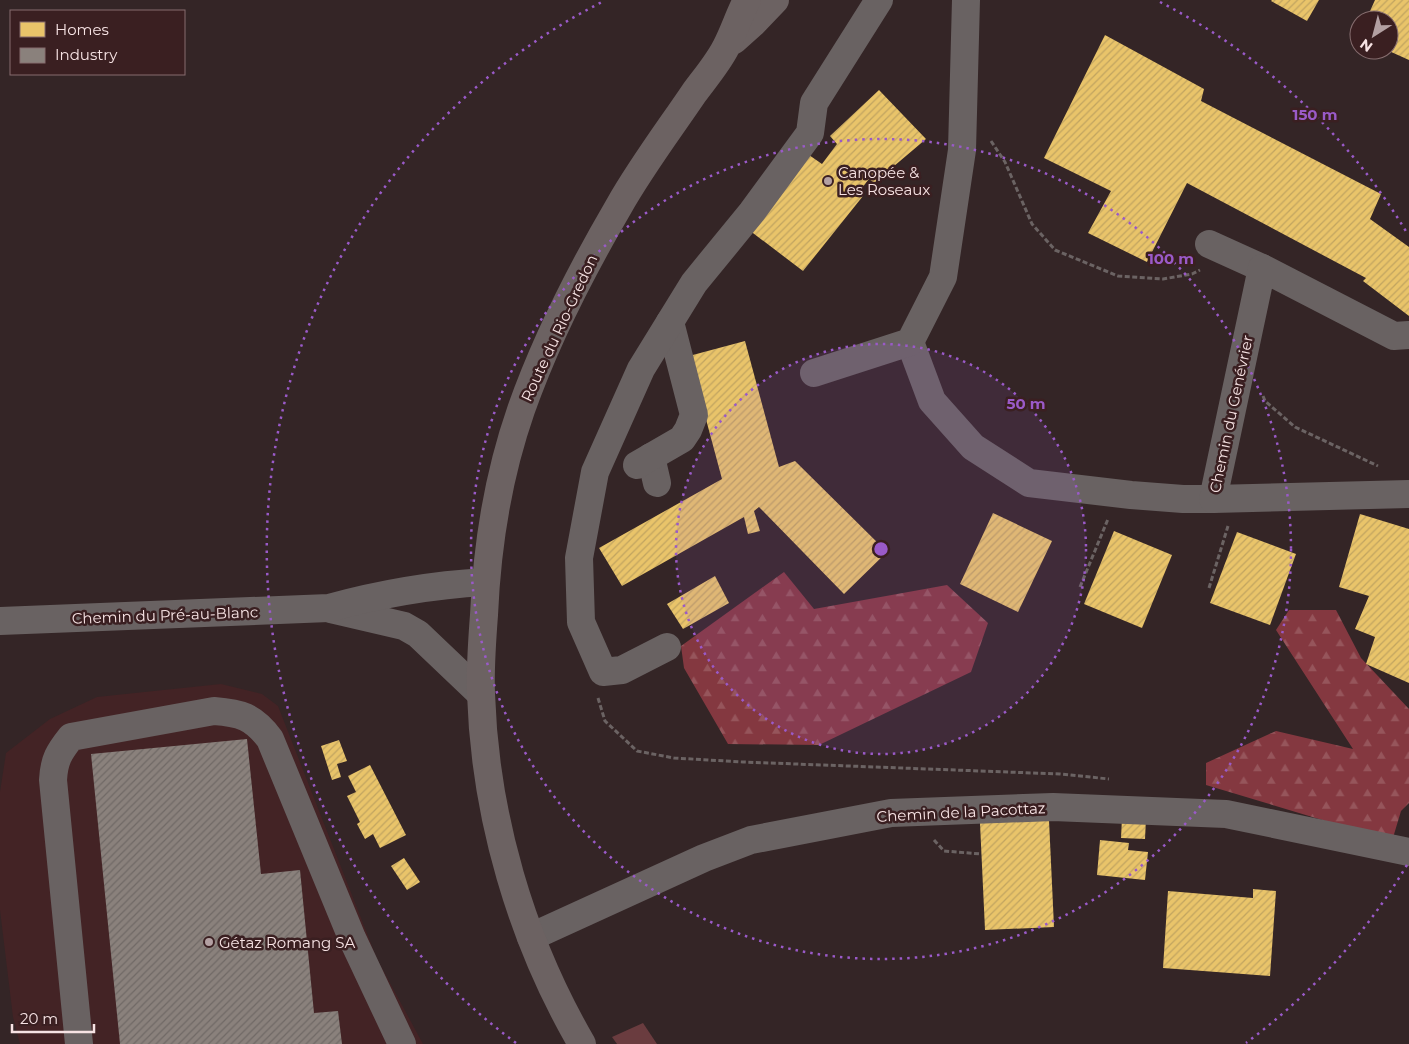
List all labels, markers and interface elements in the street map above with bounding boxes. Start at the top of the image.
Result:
legend [10,10,185,75]
north arrow [1349,10,1399,60]
text: Homes [55,20,109,39]
text: N [1356,35,1376,56]
text: Industry [55,45,118,64]
text: 150 m [1293,105,1337,124]
place label: Canopée & Les Roseaux [838,163,930,199]
marker: Canopée & Les Roseaux [822,175,834,187]
text: 100 m [1148,249,1194,268]
street label: Route du Rio-Gredon [517,252,601,404]
street label: Chemin du Genévrier [1205,333,1257,495]
text: 50 m [1006,394,1046,413]
centre of rings [872,540,890,558]
street label: Chemin du Pré-au-Blanc [71,602,259,628]
street label: Chemin de la Pacottaz [876,798,1046,826]
place label: Gétaz Romang SA [219,933,355,952]
marker: Gétaz Romang SA [203,936,215,948]
scale bar [12,1002,95,1034]
text: 20 m [20,1009,58,1028]

